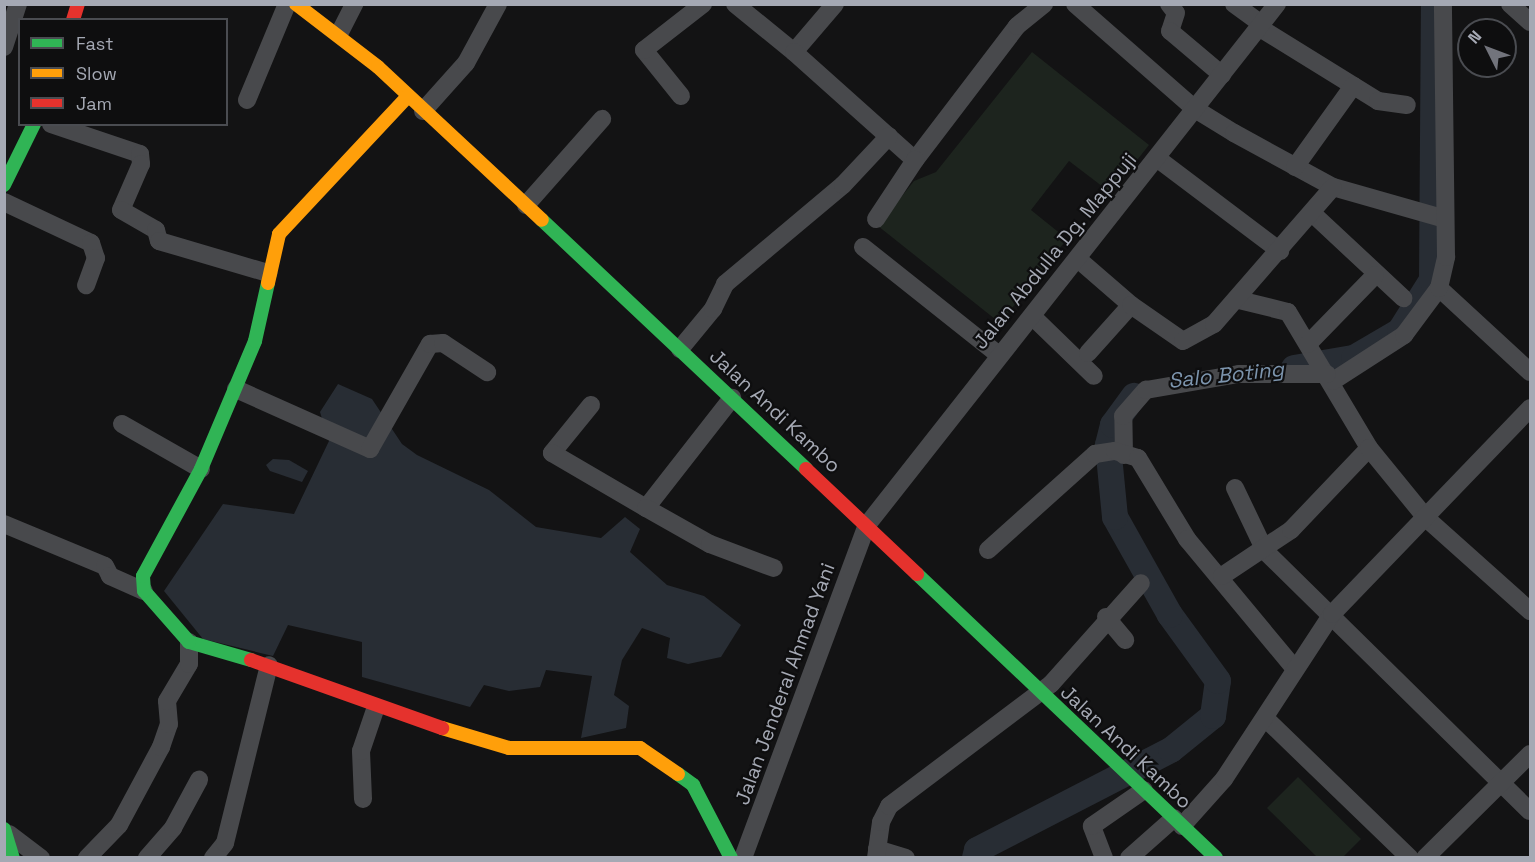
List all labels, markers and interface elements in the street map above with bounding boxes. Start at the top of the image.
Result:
legend [18,18,228,126]
north arrow [1457,18,1517,78]
text: N [1463,26,1486,48]
text: Fast [76,32,113,55]
text: Slow [76,62,117,85]
text: Jam [76,92,112,115]
street label: Jalan Abdulla Dg. Mappuji [968,148,1142,354]
street label: Jalan Andi Kambo [704,344,846,478]
water label: Salo Boting [1167,356,1285,394]
street label: Jalan Jenderal Ahmad Yani [730,560,840,808]
street label: Jalan Andi Kambo [1055,680,1197,814]

